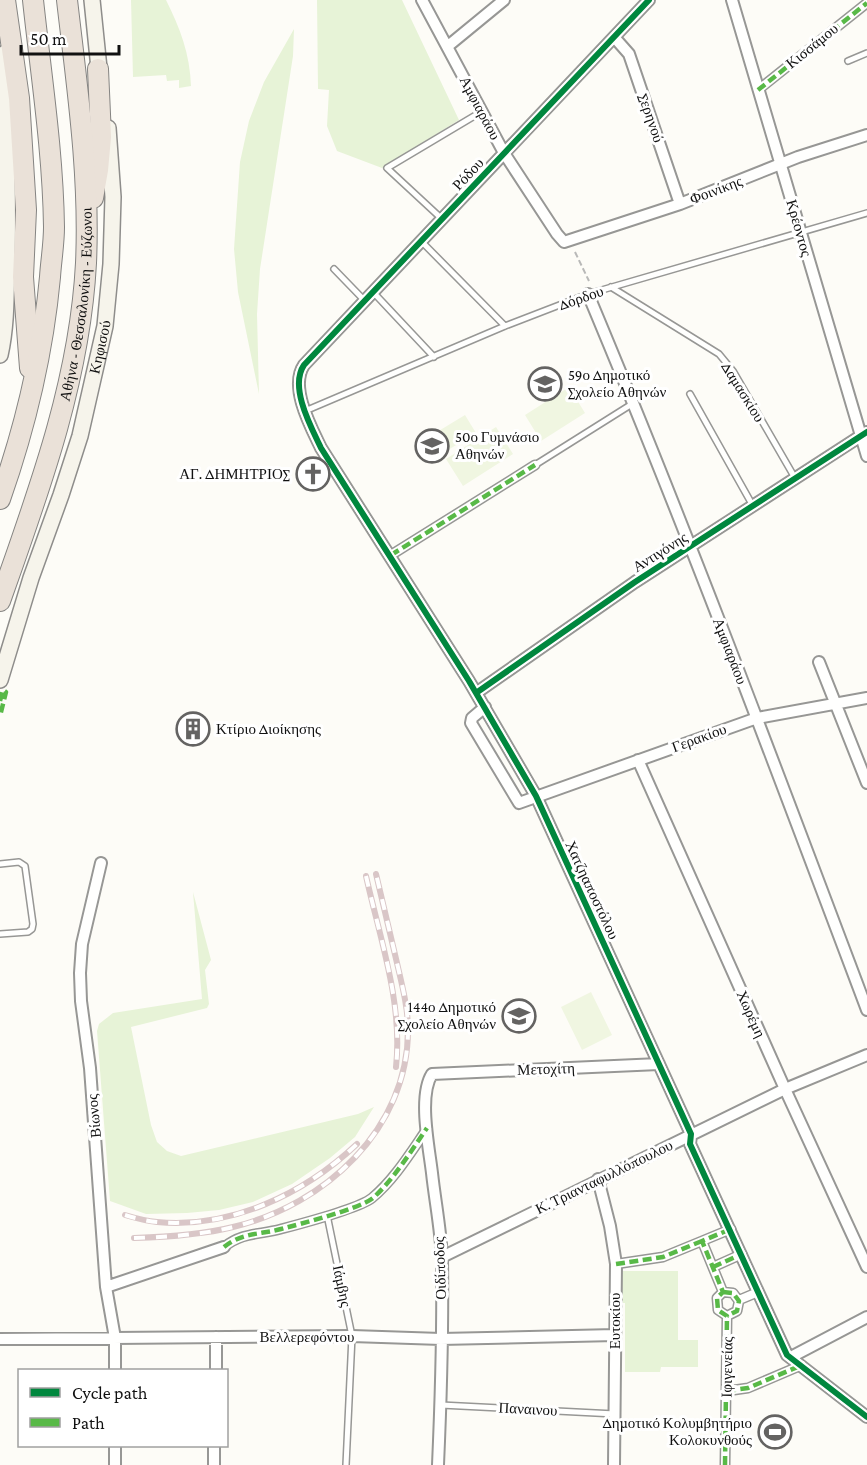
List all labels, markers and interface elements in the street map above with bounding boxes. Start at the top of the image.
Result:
scale bar [21,18,118,56]
street label: Κισσάμου [783,20,842,72]
text: 50 m [30,29,67,49]
street label: Αμφιαράου [456,73,503,143]
street label: Σερηνού [635,91,667,145]
street label: Ρόδου [449,155,487,193]
street label: Φοινίκης [688,173,744,207]
street label: Κρέοντος [783,198,815,258]
street label: Αθήνα - Θεσσαλονίκη - Εύζωνοι [57,207,95,403]
street label: Δόρδου [556,283,606,313]
street label: Κηφισού [86,320,113,375]
street label: Δαμασκίου [717,359,768,426]
school or university icon: 59ο Δημοτικό Σχολείο Αθηνών [527,366,563,402]
place label: 59ο Δημοτικό Σχολείο Αθηνών [568,367,667,400]
school or university icon: 50ο Γυμνάσιο Αθηνών [414,428,450,464]
place label: 50ο Γυμνάσιο Αθηνών [455,429,539,462]
church icon: ΑΓ. ΔΗΜΗΤΡΙΟΣ [295,456,331,492]
place label: ΑΓ. ΔΗΜΗΤΡΙΟΣ [179,466,290,482]
street label: Αντιγόνης [630,529,690,575]
street label: Αμφιαράου [709,616,750,687]
building icon: Κτίριο Διοίκησης [175,711,211,747]
place label: Κτίριο Διοίκησης [216,721,321,737]
street label: Γερακίου [670,721,728,755]
street label: Χατζηαποστόλου [562,838,622,942]
street label: Χωρέμη [733,988,769,1041]
school or university icon: 144ο Δημοτικό Σχολείο Αθηνών [501,998,537,1034]
place label: 144ο Δημοτικό Σχολείο Αθηνών [398,999,496,1032]
street label: Μετοχίτη [517,1060,575,1078]
street label: Βίωνος [84,1093,104,1139]
street label: Κ. Τριανταφυλλόπουλου [533,1137,675,1217]
street label: Οιδίποδος [431,1236,449,1300]
street label: Ιάμβης [329,1264,354,1309]
street label: Ευτοκίου [607,1293,623,1349]
street label: Βελλερεφόντου [260,1329,354,1345]
street label: Ιφιγενείας [718,1336,736,1398]
legend [18,1369,228,1447]
text: Cycle path [72,1383,148,1403]
street label: Παναινου [498,1399,558,1419]
text: Path [72,1413,105,1433]
sports icon: Δημοτικό Κολυμβητήριο Κολοκυνθούς [757,1414,793,1450]
place label: Δημοτικό Κολυμβητήριο Κολοκυνθούς [602,1415,752,1448]

